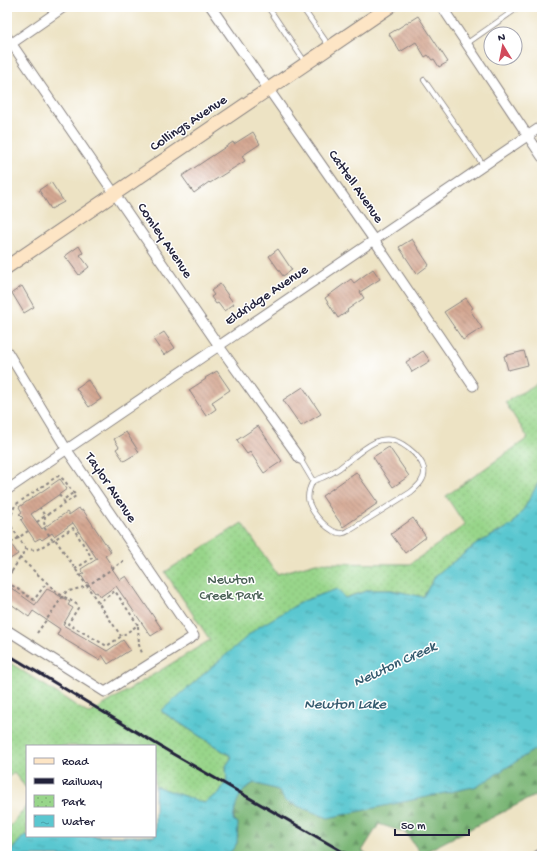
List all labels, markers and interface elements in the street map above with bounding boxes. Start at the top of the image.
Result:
north arrow [483,26,523,66]
text: N [497,32,506,45]
street label: Collings Avenue [147,92,231,156]
street label: Cattell Avenue [323,147,387,228]
street label: Comley Avenue [133,200,196,283]
street label: Eldridge Avenue [222,261,313,330]
street label: Taylor Avenue [80,449,140,527]
park label: Newton Creek Park [199,572,264,605]
water label: Newton Creek [351,637,440,692]
water label: Newton Lake [304,696,387,714]
legend [26,745,156,837]
text: Road [62,756,89,770]
text: Railway [62,776,102,790]
text: Park [61,796,87,810]
scale bar [395,811,469,837]
text: Water [62,816,96,830]
text: 50 m [401,820,426,834]

